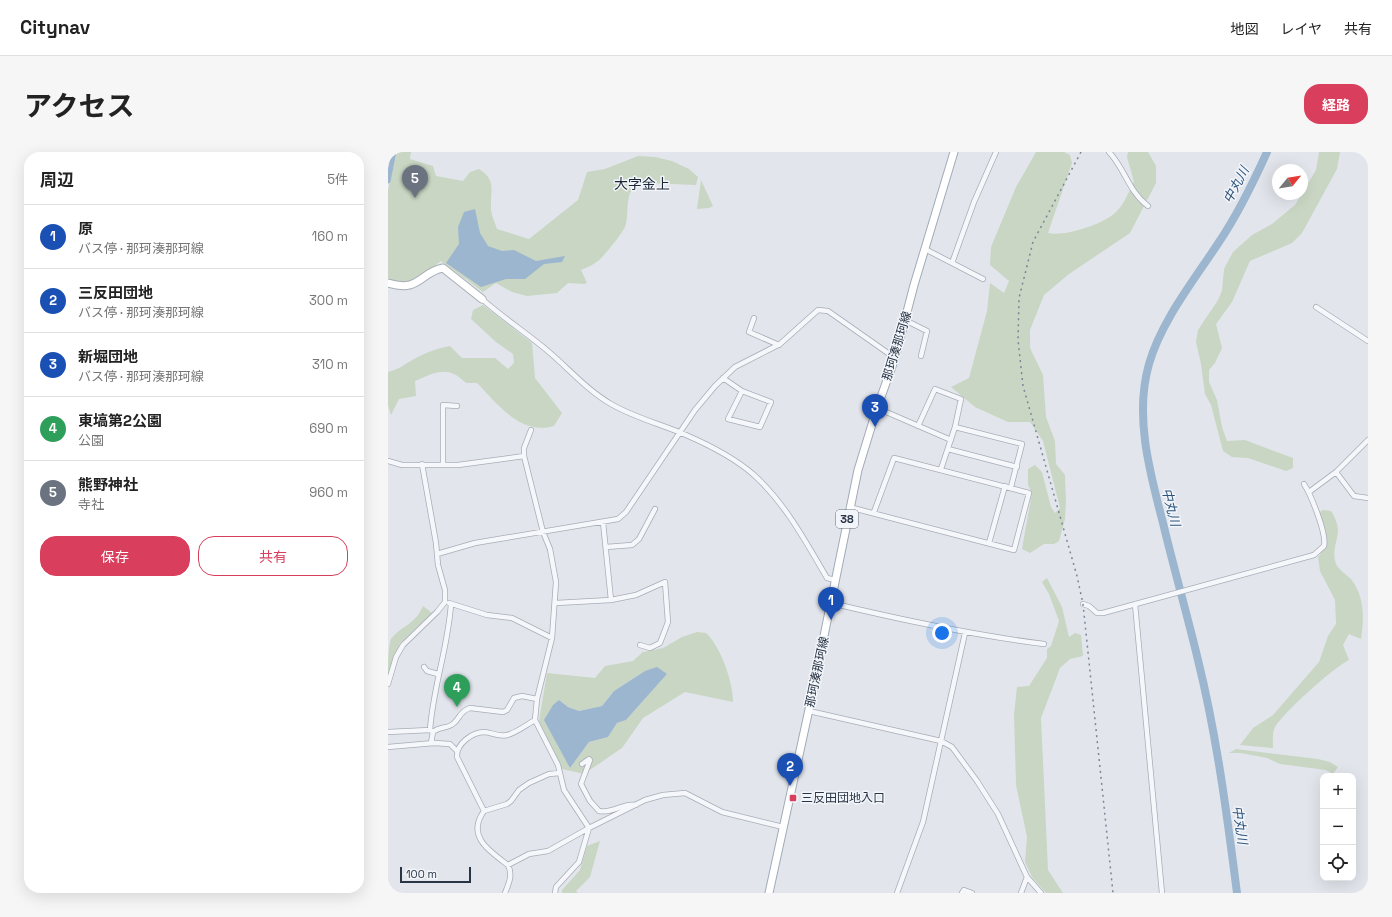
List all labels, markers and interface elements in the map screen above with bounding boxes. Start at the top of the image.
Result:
text: Citynav [20,15,90,40]
text: 地図 [1230,20,1258,38]
text: レイヤ [1280,20,1322,38]
text: 共有 [1344,20,1372,38]
button: 経路 [1304,84,1368,124]
text: アクセス [24,88,135,124]
water label: 中丸川 [1219,162,1254,206]
north arrow [1272,164,1308,200]
pin: 5 [402,165,428,198]
text: 周辺 [40,169,74,191]
text: 5件 [327,171,348,188]
district label: 大字金上 [614,175,670,193]
text: 原 [78,219,93,238]
text: 1 [50,228,56,245]
text: 160 m [312,228,348,245]
text: バス停 · 那珂湊那珂線 [78,240,204,257]
text: 三反田団地 [78,283,153,302]
text: 2 [49,292,57,309]
text: 300 m [309,292,348,309]
text: バス停 · 那珂湊那珂線 [78,304,204,321]
street label: 那珂湊那珂線 [879,309,915,383]
text: 新堀団地 [78,347,138,366]
text: 3 [49,356,57,373]
text: 310 m [312,356,348,373]
text: バス停 · 那珂湊那珂線 [78,368,204,385]
pin: 3 [862,394,888,427]
text: 東塙第2公園 [78,411,162,430]
text: 4 [49,420,57,437]
text: 690 m [309,420,348,437]
text: 公園 [78,432,104,449]
text: 熊野神社 [78,475,138,494]
text: 5 [49,484,57,501]
text: 960 m [309,484,348,501]
water label: 中丸川 [1158,486,1184,530]
text: 寺社 [78,496,104,513]
road number: 38 [836,510,858,528]
button: 保存 [40,536,190,576]
button: 共有 [198,536,348,576]
pin: 1 [818,587,844,620]
your location [932,623,952,643]
street label: 那珂湊那珂線 [802,635,832,709]
pin: 4 [444,674,470,707]
pin: 2 [777,753,803,786]
map controls [1320,773,1356,881]
button: + [1320,773,1356,809]
place label: 三反田団地入口 [801,790,885,806]
marker: 三反田団地入口 [788,793,798,803]
water label: 中丸川 [1229,804,1251,847]
button: − [1320,809,1356,845]
button: locate [1320,845,1356,881]
scale bar [400,865,471,884]
text: 100 m [406,867,437,881]

